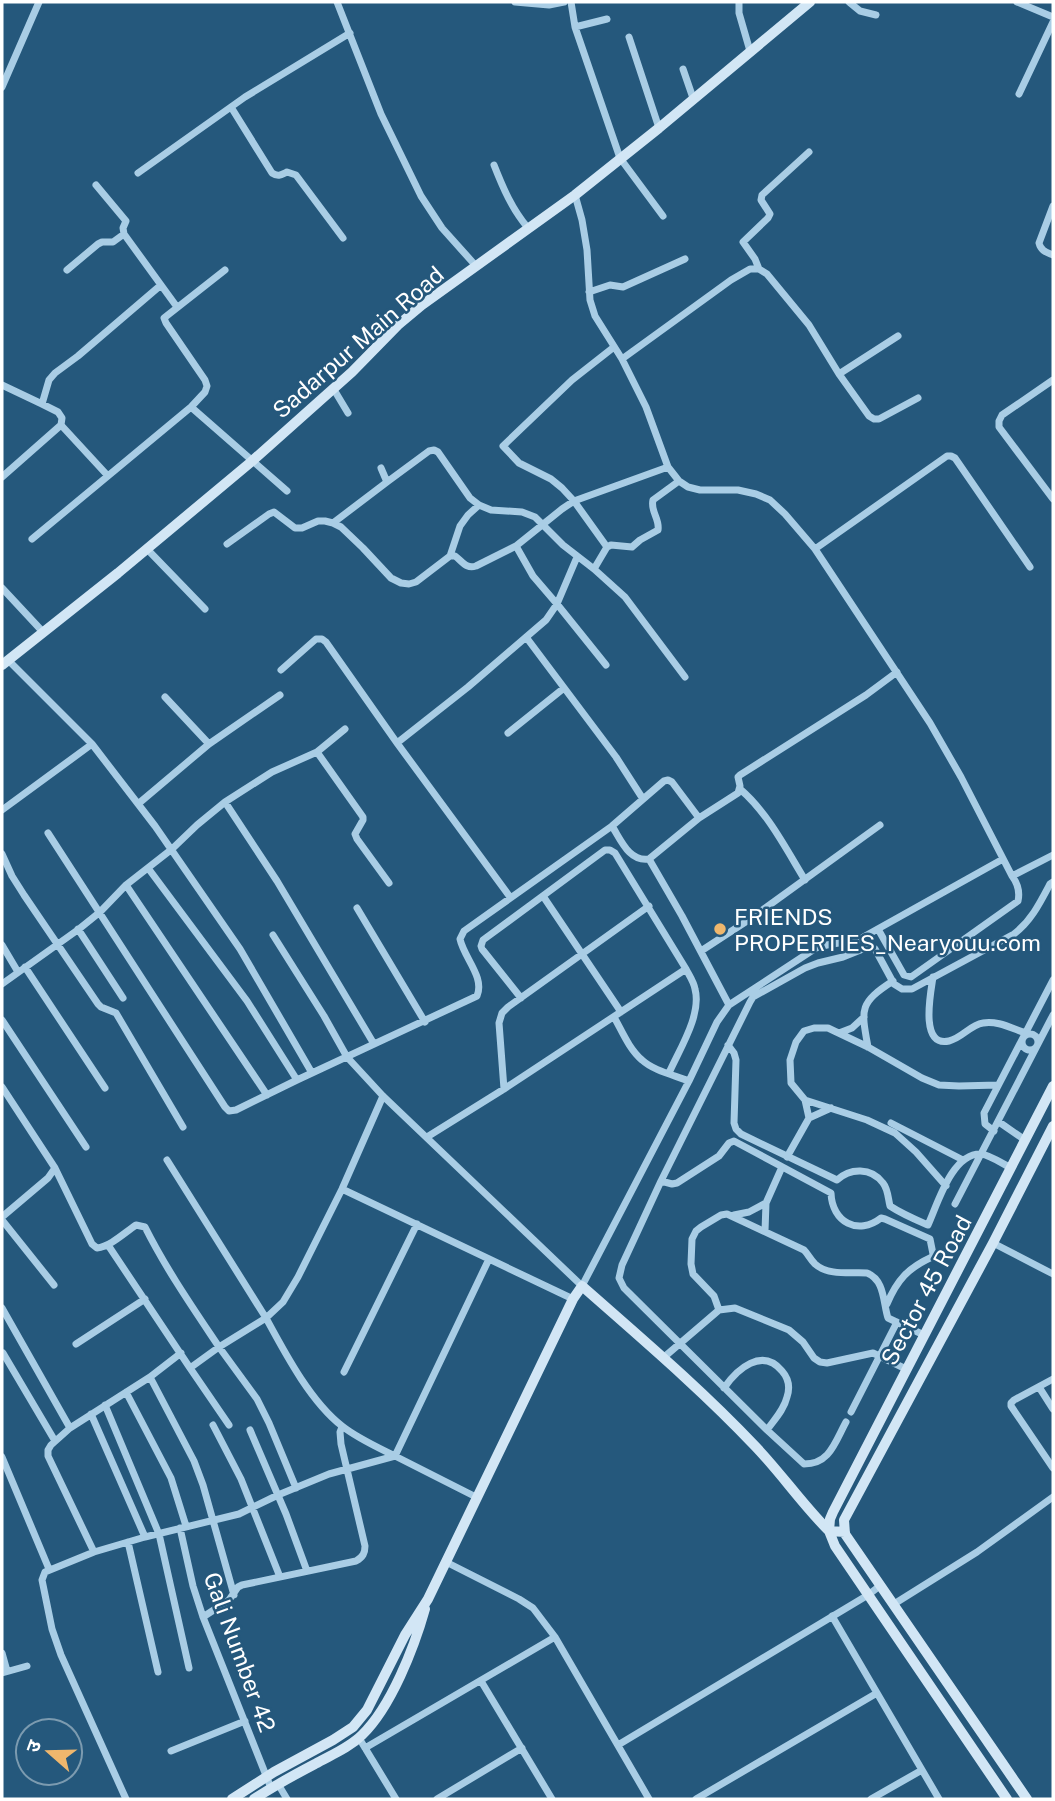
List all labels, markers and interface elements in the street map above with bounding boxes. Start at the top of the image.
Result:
street label: Sadarpur Main Road [267,260,449,424]
place label: FRIENDS PROPERTIES_Nearyouu.com [734,903,1041,956]
marker: FRIENDS PROPERTIES_Nearyouu.com [712,921,728,937]
street label: Sector 45 Road [875,1211,977,1369]
street label: Gali Number 42 [199,1568,281,1736]
north arrow [14,1717,84,1787]
text: उ [21,1736,46,1755]

